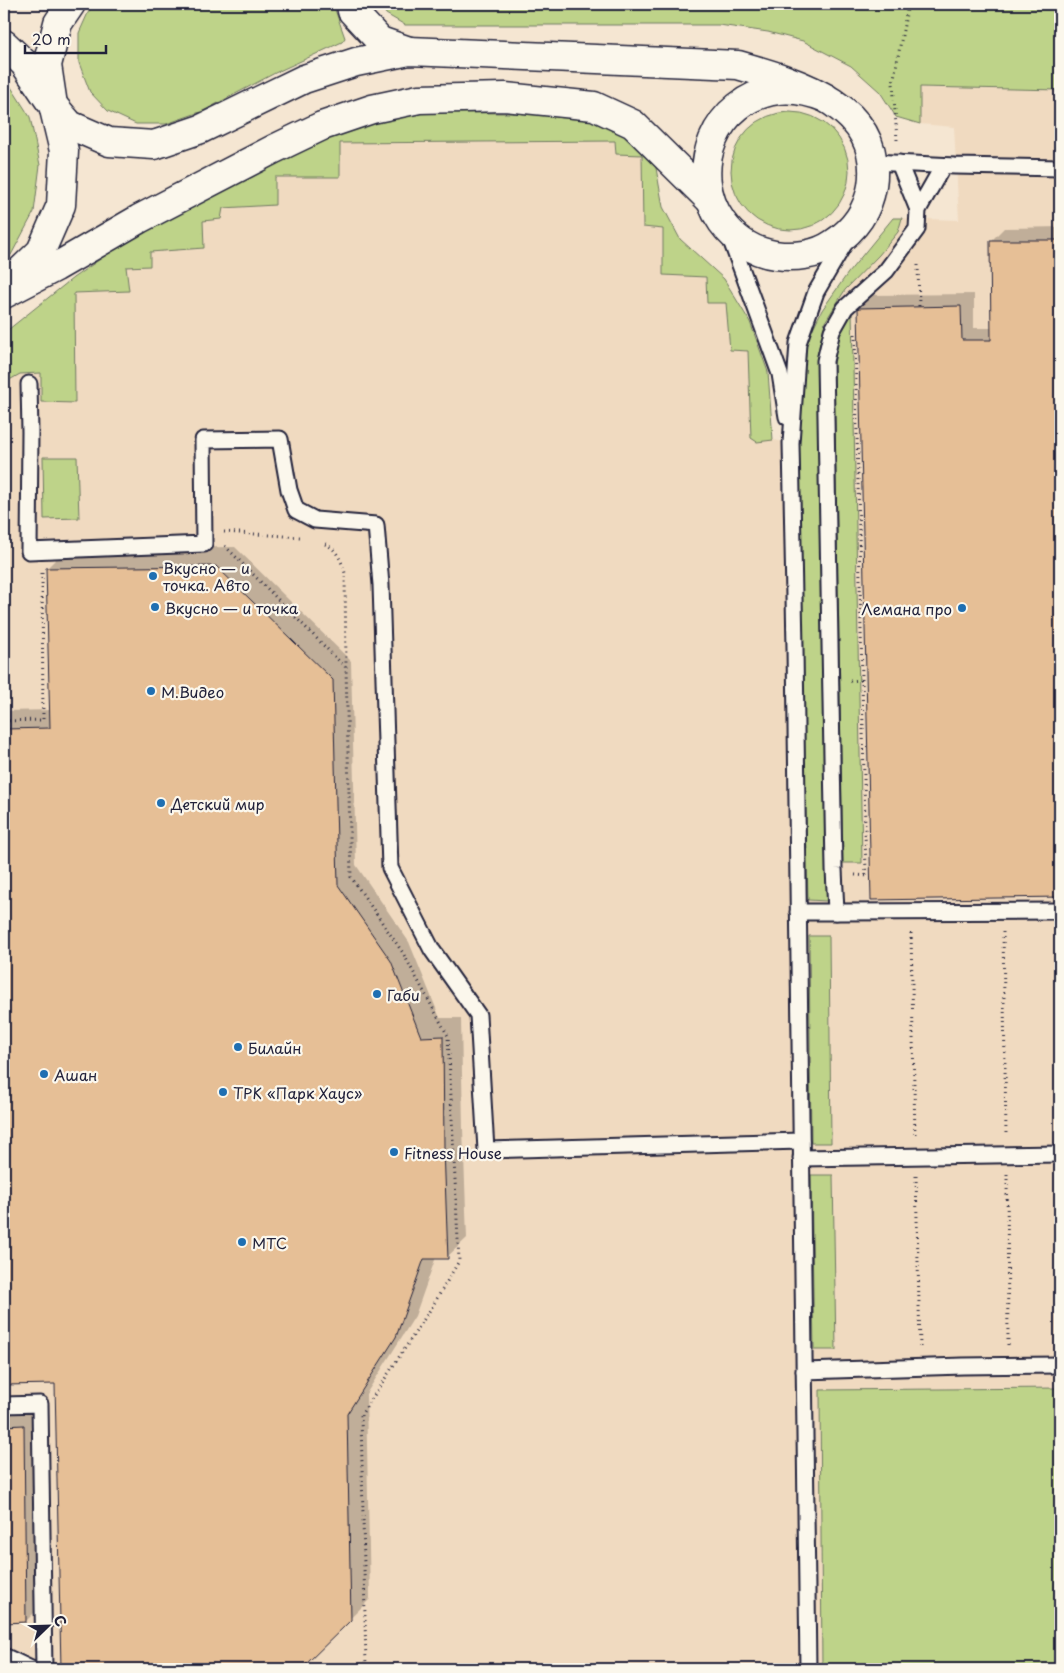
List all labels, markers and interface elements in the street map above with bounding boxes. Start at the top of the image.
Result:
scale bar [25,22,106,54]
text: 20 m [32,27,71,50]
place label: Вкусно — и точка. Авто [163,556,250,596]
marker: Вкусно — и точка. Авто [147,570,159,582]
place label: Вкусно — и точка [165,596,299,619]
place label: Лемана про [861,597,952,620]
marker: Вкусно — и точка [149,601,161,613]
marker: Лемана про [956,602,968,614]
place label: М.Видео [161,680,224,703]
marker: М.Видео [145,685,157,697]
place label: Детский мир [170,792,265,815]
marker: Детский мир [155,797,167,809]
place label: Габи [387,983,420,1006]
marker: Габи [371,988,383,1000]
place label: Билайн [248,1036,302,1059]
marker: Билайн [232,1041,244,1053]
place label: Ашан [54,1063,97,1086]
marker: Ашан [38,1068,50,1080]
place label: ТРК «Парк Хаус» [233,1081,363,1104]
marker: ТРК «Парк Хаус» [217,1086,229,1098]
place label: Fitness House [404,1141,502,1164]
marker: Fitness House [388,1146,400,1158]
place label: МТС [252,1231,287,1254]
marker: МТС [236,1236,248,1248]
north arrow [22,1600,72,1650]
text: С [49,1612,72,1630]

